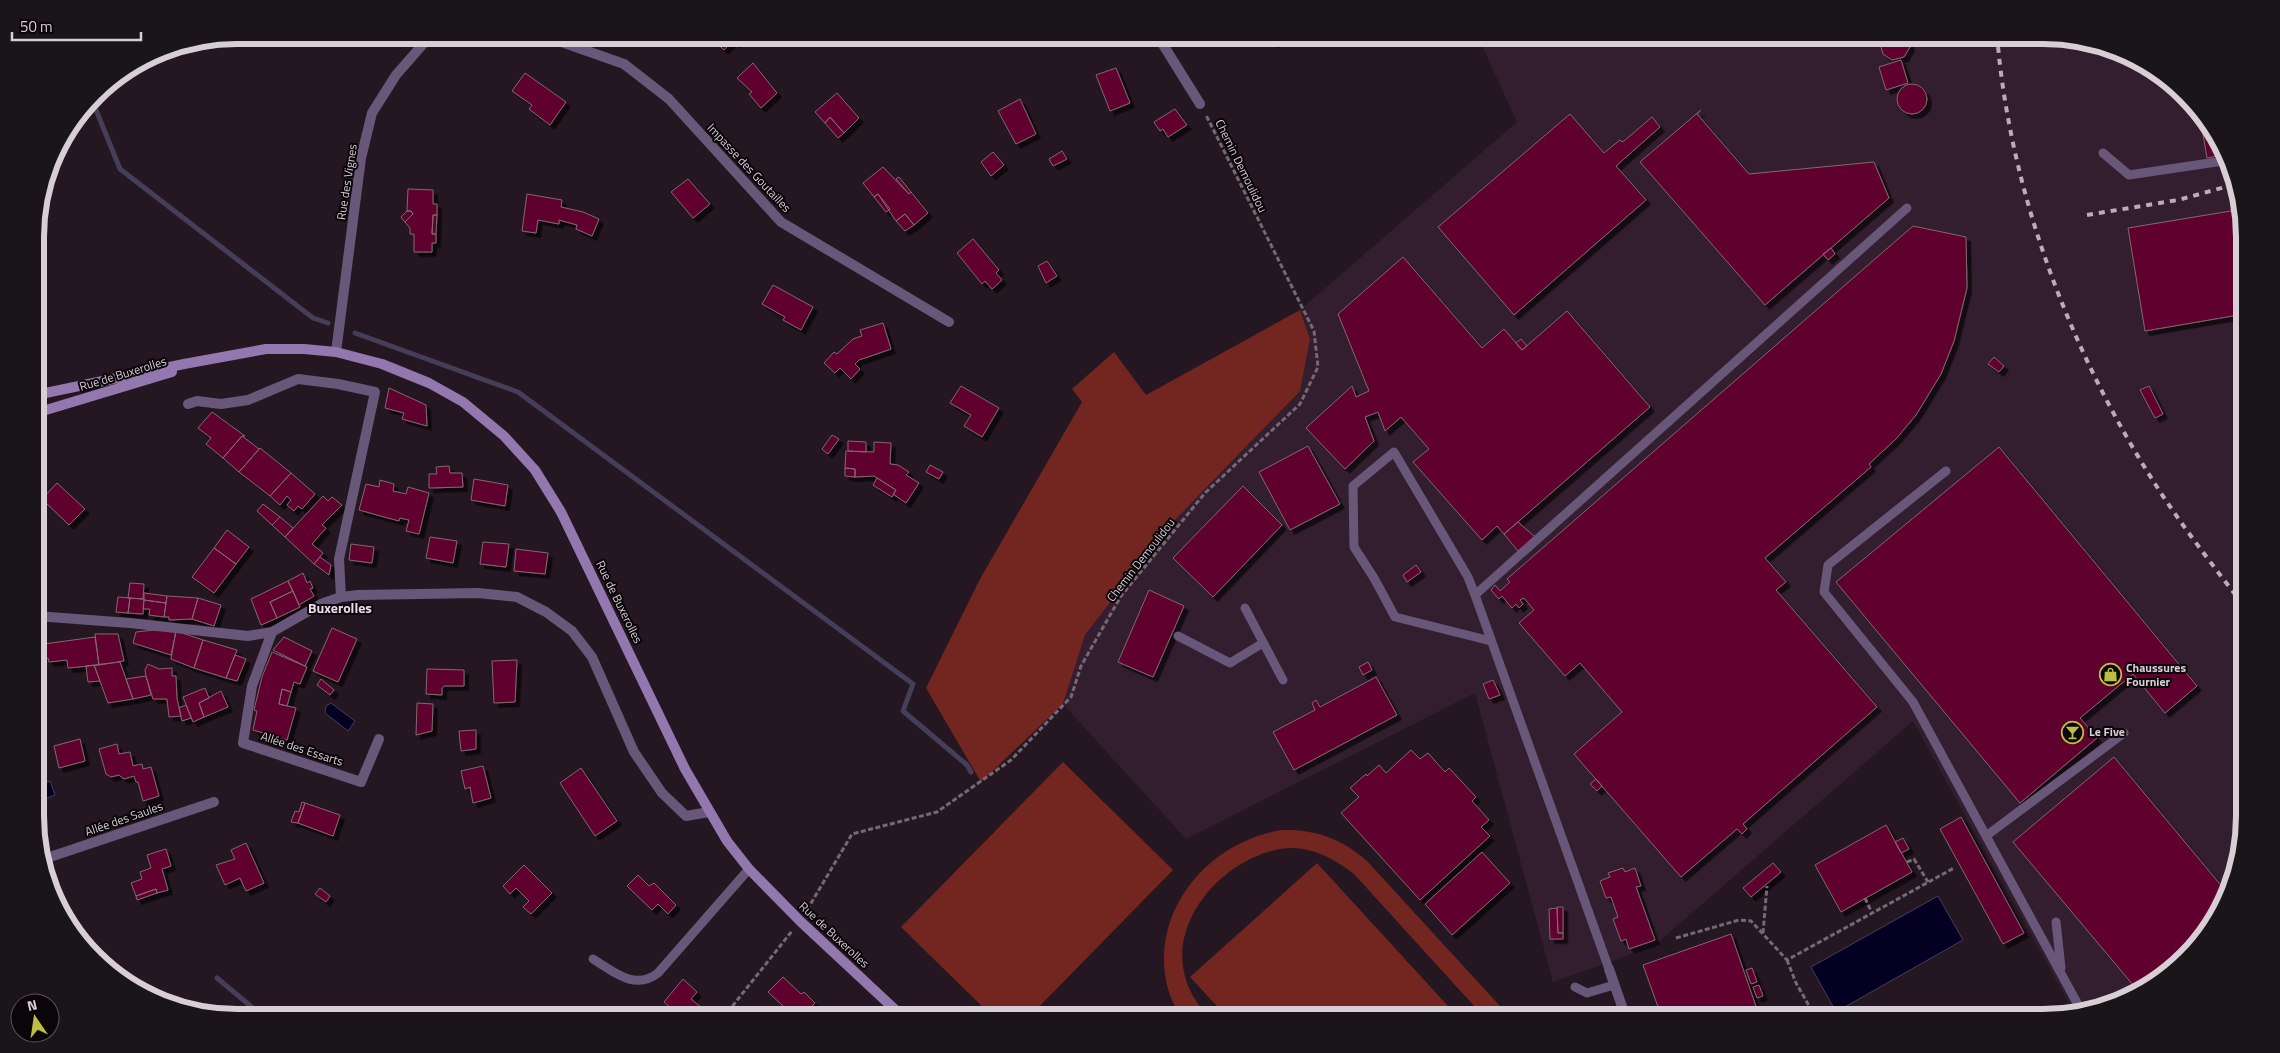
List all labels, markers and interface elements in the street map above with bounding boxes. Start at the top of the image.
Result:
scale bar [12,10,141,42]
text: 50 m [20,15,53,38]
street label: Chemin Demoulidou [1211,116,1272,216]
street label: Impasse des Goutailles [703,119,796,217]
street label: Rue des Vignes [331,142,362,221]
street label: Rue de Buxerolles [77,351,169,396]
street label: Chemin Demoulidou [1102,514,1179,606]
street label: Rue de Buxerolles [591,557,648,647]
district label: Buxerolles [308,597,372,618]
place label: Chaussures Fournier [2126,658,2186,691]
shop icon: Chaussures Fournier [2098,663,2122,687]
bar icon: Le Five [2061,720,2085,744]
place label: Le Five [2089,722,2125,741]
street label: Allée des Essarts [258,726,346,771]
street label: Allée des Saules [82,796,166,841]
street label: Rue de Buxerolles [795,897,874,973]
north arrow [10,993,60,1043]
text: N [25,994,39,1016]

